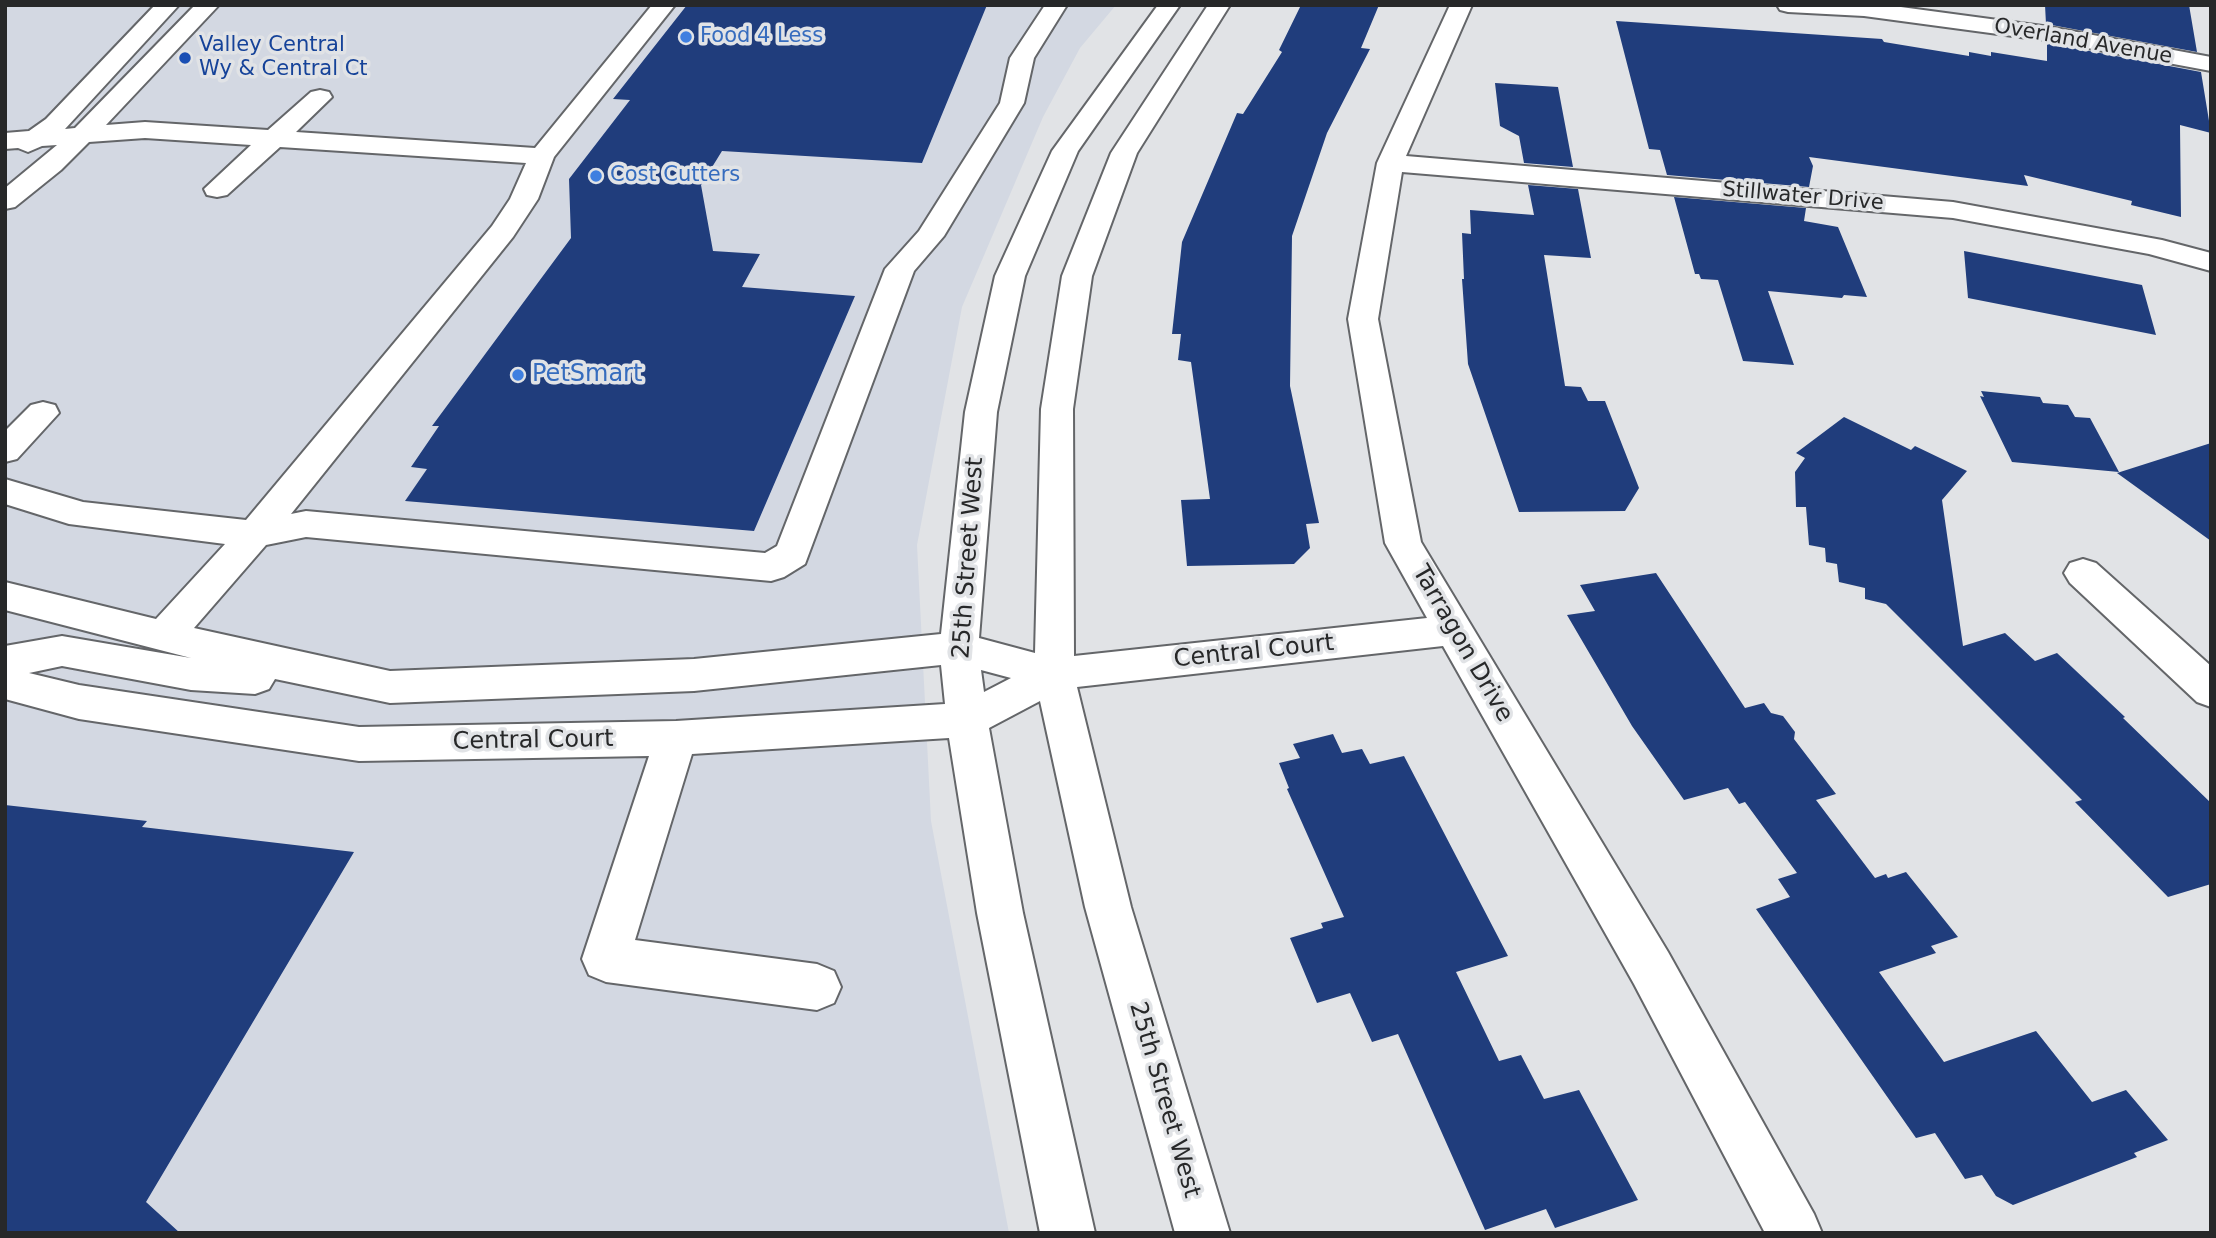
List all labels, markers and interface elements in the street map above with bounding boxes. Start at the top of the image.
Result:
street label: Overland Avenue [1992,14,2174,70]
place label: Food 4 Less [700,24,823,50]
marker: Food 4 Less [678,29,694,45]
place label: Valley Central Wy & Central Ct [199,33,368,83]
marker: Valley Central Wy & Central Ct [177,50,193,66]
place label: Cost Cutters [610,163,740,189]
marker: Cost Cutters [588,168,604,184]
street label: Stillwater Drive [1721,177,1885,217]
place label: PetSmart [532,361,642,389]
marker: PetSmart [510,367,526,383]
street label: 25th Street West [948,456,990,660]
street label: Tarragon Drive [1405,561,1519,727]
street label: Central Court [1172,629,1336,675]
street label: Central Court [452,725,614,757]
street label: 25th Street West [1122,999,1206,1201]

